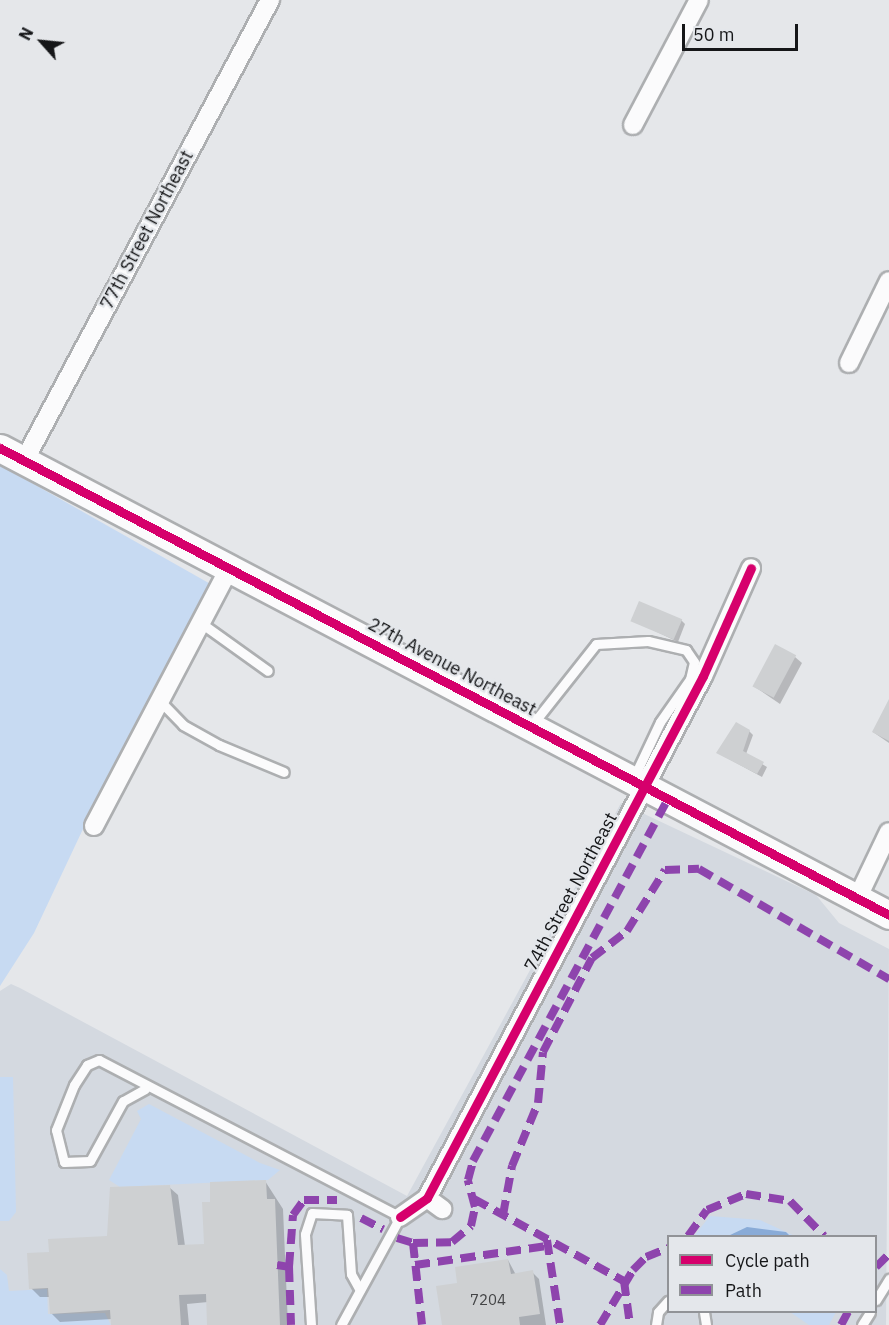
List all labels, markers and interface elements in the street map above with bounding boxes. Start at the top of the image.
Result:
north arrow [12,12,72,72]
scale bar [685,12,800,50]
text: 50 m [693,23,735,46]
text: N [14,24,38,44]
street label: 77th Street Northeast [96,147,198,313]
street label: 27th Avenue Northeast [364,614,540,720]
street label: 74th Street Northeast [520,809,622,975]
legend [667,1235,877,1313]
text: Cycle path [725,1249,810,1272]
text: Path [725,1279,762,1302]
house number: 7204 [470,1291,506,1309]

